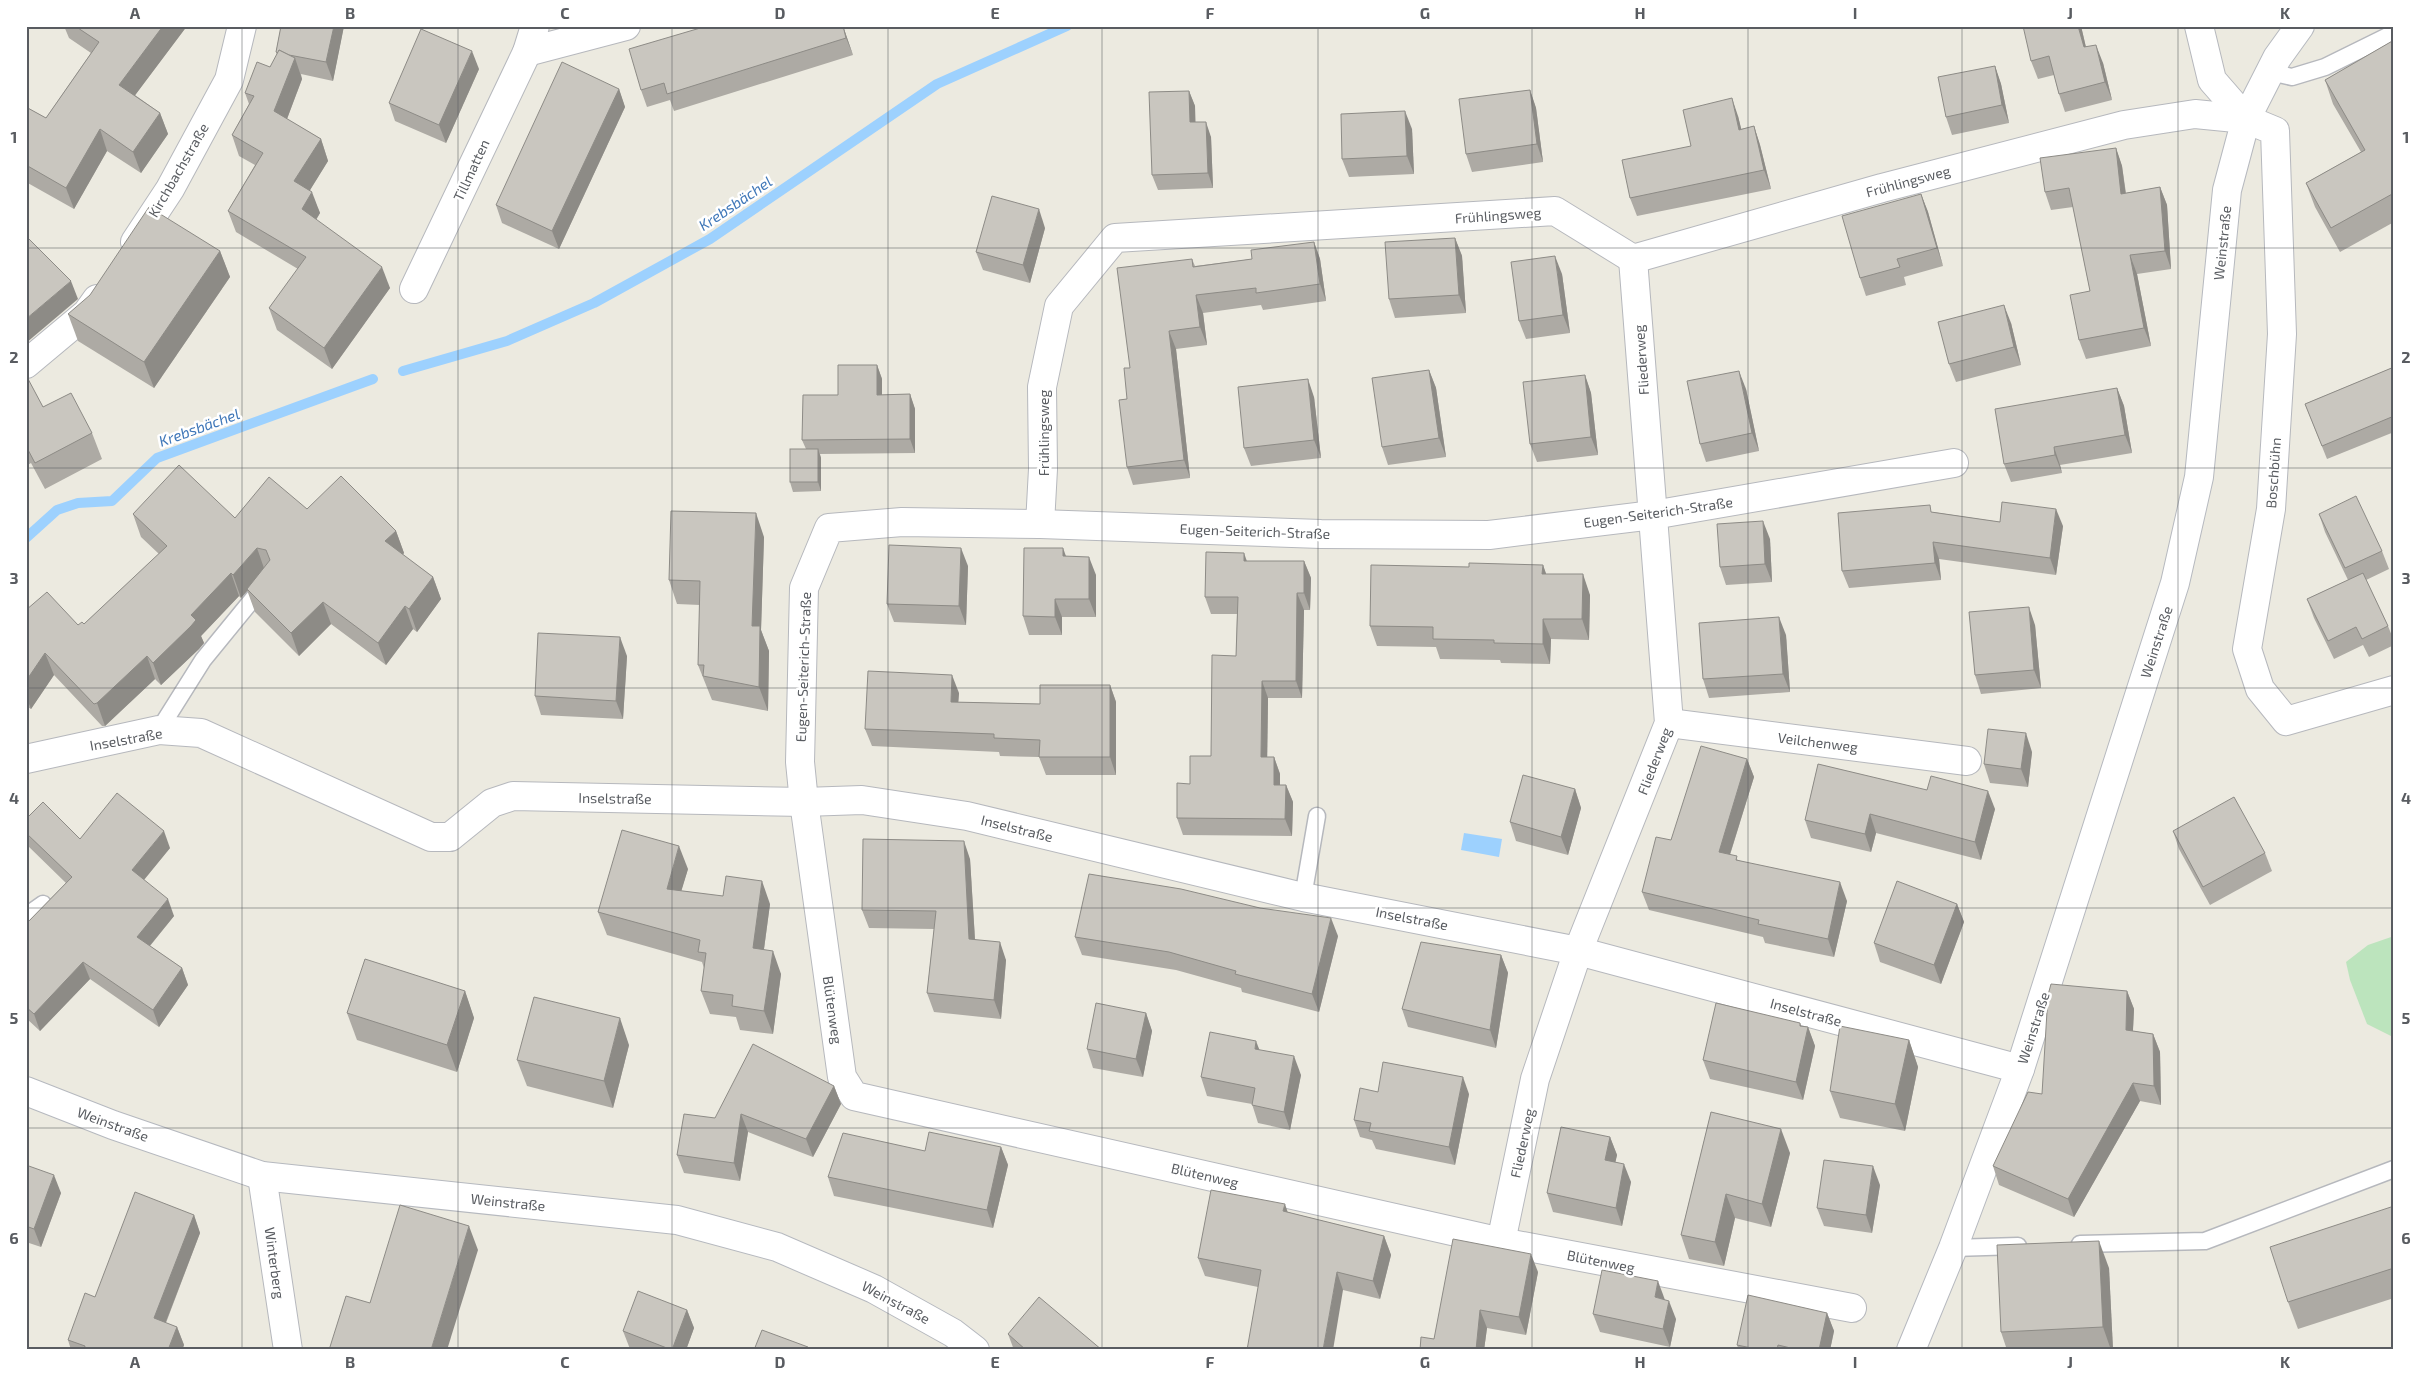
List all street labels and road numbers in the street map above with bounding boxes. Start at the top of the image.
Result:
street label: Kirchbachstraße [144,120,212,220]
street label: Tillmatten [449,136,493,204]
street label: Frühlingsweg [1864,162,1952,200]
street label: Frühlingsweg [1454,203,1542,226]
street label: Weinstraße [2210,205,2234,281]
street label: Fliederweg [1630,324,1652,396]
street label: Frühlingsweg [1035,390,1052,476]
street label: Boschbühn [2262,437,2284,509]
street label: Eugen-Seiterich-Straße [1582,493,1734,531]
street label: Eugen-Seiterich-Straße [1179,520,1331,542]
street label: Eugen-Seiterich-Straße [792,591,814,743]
street label: Weinstraße [2136,604,2176,680]
street label: Inselstraße [88,724,164,754]
street label: Fliederweg [1633,725,1675,797]
street label: Veilchenweg [1777,729,1859,755]
street label: Inselstraße [578,789,652,807]
street label: Inselstraße [979,811,1055,845]
street label: Inselstraße [1374,903,1450,933]
street label: Blütenweg [820,975,846,1045]
street label: Weinstraße [2013,990,2053,1066]
street label: Inselstraße [1768,994,1844,1030]
street label: Weinstraße [75,1103,151,1145]
street label: Fliederweg [1506,1106,1538,1179]
street label: Blütenweg [1170,1159,1241,1191]
street label: Weinstraße [470,1190,546,1214]
street label: Winterberg [262,1226,288,1300]
street label: Blütenweg [1566,1246,1636,1276]
street label: Weinstraße [859,1277,933,1327]

